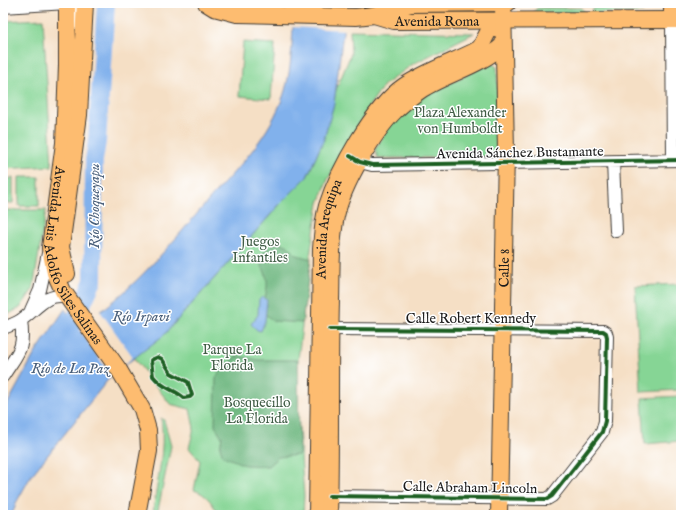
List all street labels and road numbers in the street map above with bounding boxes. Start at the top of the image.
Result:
street label: Avenida Roma [394,13,480,31]
street label: Avenida Sánchez Bustamante [435,143,604,163]
street label: Avenida Luis Adolfo Siles Salinas [39,164,106,348]
street label: Avenida Arequipa [313,176,347,280]
street label: Calle 8 [495,249,514,288]
street label: Calle Robert Kennedy [406,310,536,328]
street label: Calle Abraham Lincoln [403,478,538,498]

